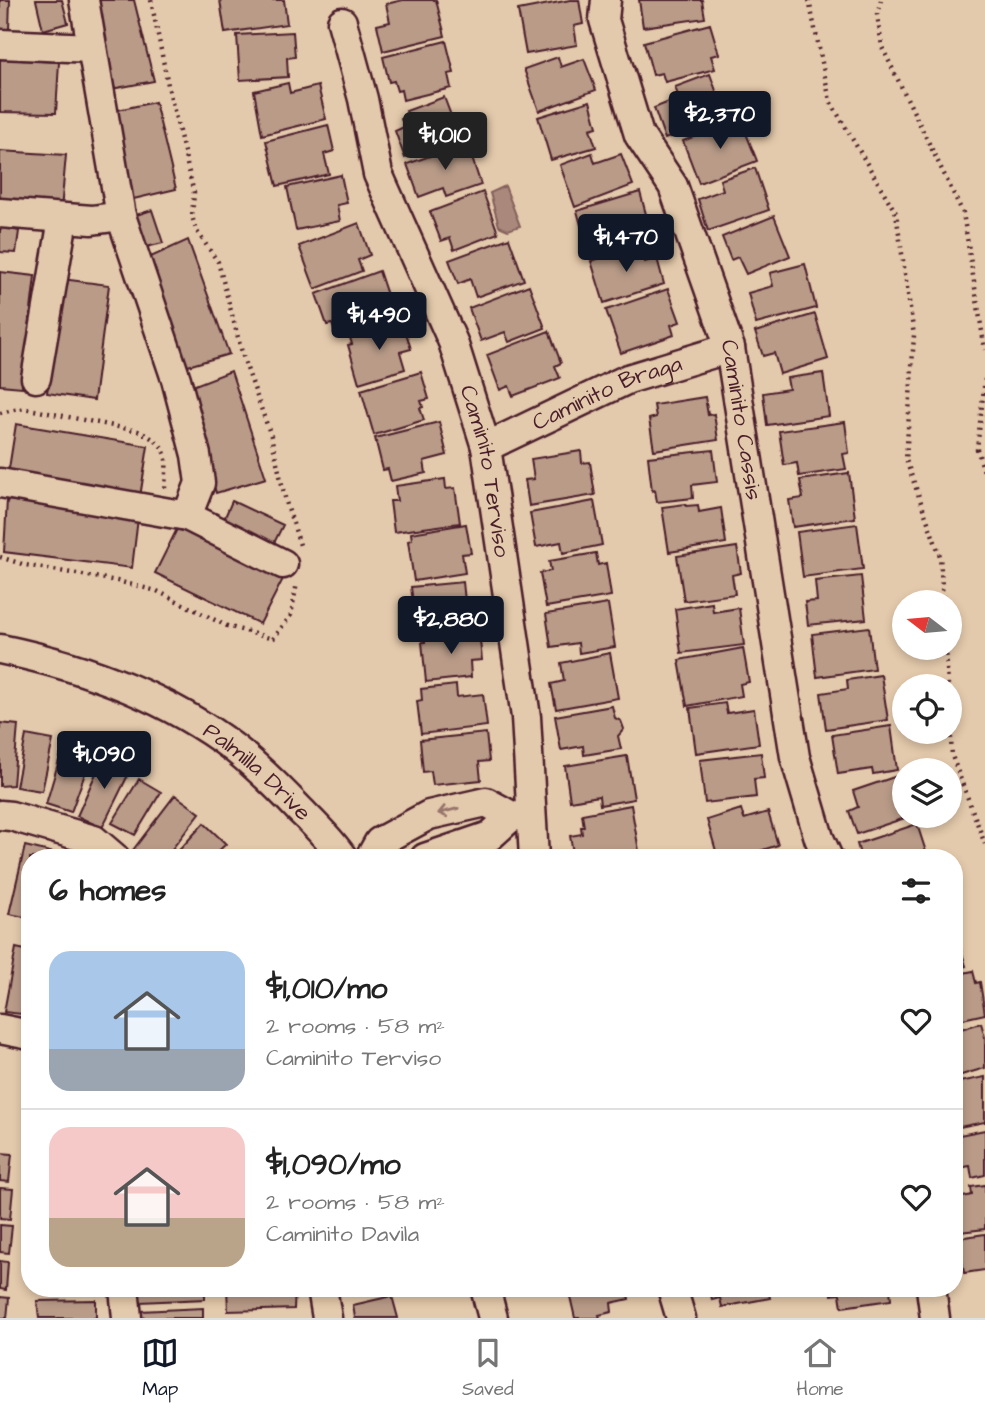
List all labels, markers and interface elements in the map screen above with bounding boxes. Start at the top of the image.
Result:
pin: $2,370 [663,92,777,151]
text: $2,370 [685,98,755,130]
pin: $1,010 [388,113,502,172]
text: $1,010 [419,119,471,151]
pin: $1,470 [569,215,683,274]
text: $1,470 [594,221,658,253]
pin: $1,490 [322,292,436,352]
text: $1,490 [347,299,411,331]
street label: Caminito Cassis [712,335,770,502]
street label: Caminito Braga [527,347,686,439]
street label: Caminito Terviso [452,381,518,559]
north arrow [892,590,962,660]
map controls [892,590,962,828]
pin: $2,880 [394,596,508,656]
text: $2,880 [414,603,488,635]
button: locate [892,674,962,744]
street label: Palmilla Drive [197,715,318,828]
pin: $1,090 [47,732,161,791]
text: $1,090 [73,738,135,770]
button: layers [892,758,962,828]
one-way arrow [438,805,460,818]
text: 6 homes [49,870,166,912]
icon: filters [897,872,935,910]
text: $1,010/mo [266,968,387,1010]
icon: home [105,979,189,1063]
icon: heart [897,1002,935,1040]
text: 2 rooms · 58 m² [266,1010,445,1042]
text: Caminito Terviso [266,1042,441,1074]
text: $1,090/mo [266,1144,401,1186]
icon: home [105,1155,189,1239]
icon: heart [897,1178,935,1216]
text: 2 rooms · 58 m² [266,1186,445,1218]
text: Caminito Davila [266,1218,419,1250]
tab: Map [141,1334,179,1403]
tab: Saved [462,1334,514,1403]
tab: Home [796,1334,844,1403]

